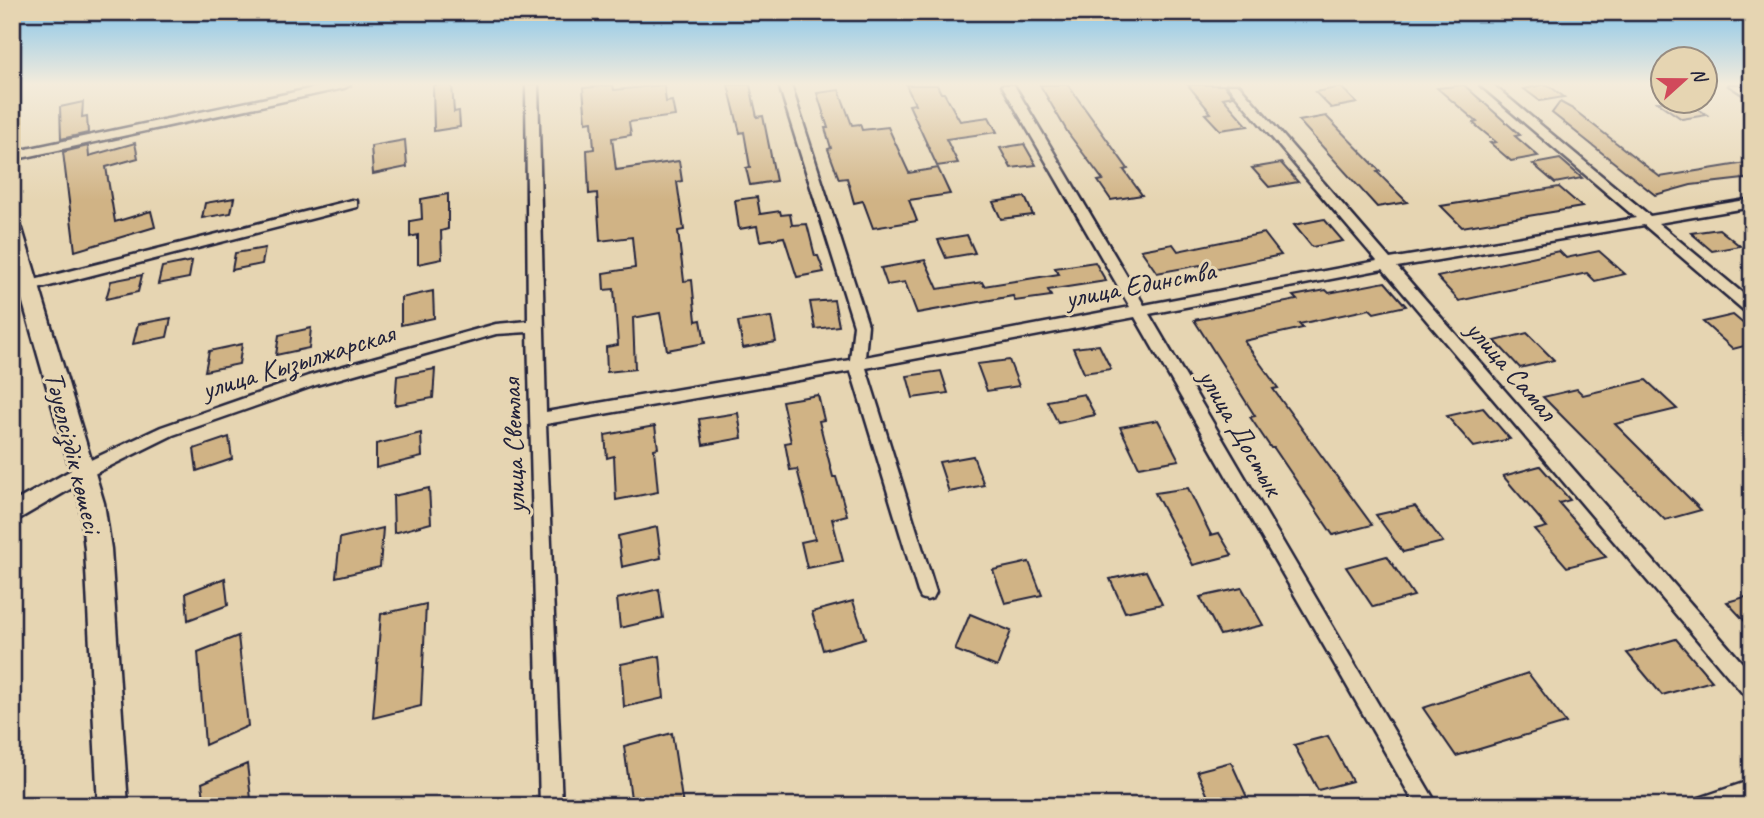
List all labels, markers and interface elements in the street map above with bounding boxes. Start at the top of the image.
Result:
north arrow [1648,46,1718,116]
text: N [1686,64,1713,87]
street label: улица Единства [1060,252,1220,316]
street label: улица Самал [1457,311,1567,429]
street label: улица Кызылжарская [195,314,401,408]
street label: улица Достык [1190,361,1293,504]
street label: Тәуелсіздік көшесі [36,368,112,540]
street label: улица Светлая [493,375,533,516]

